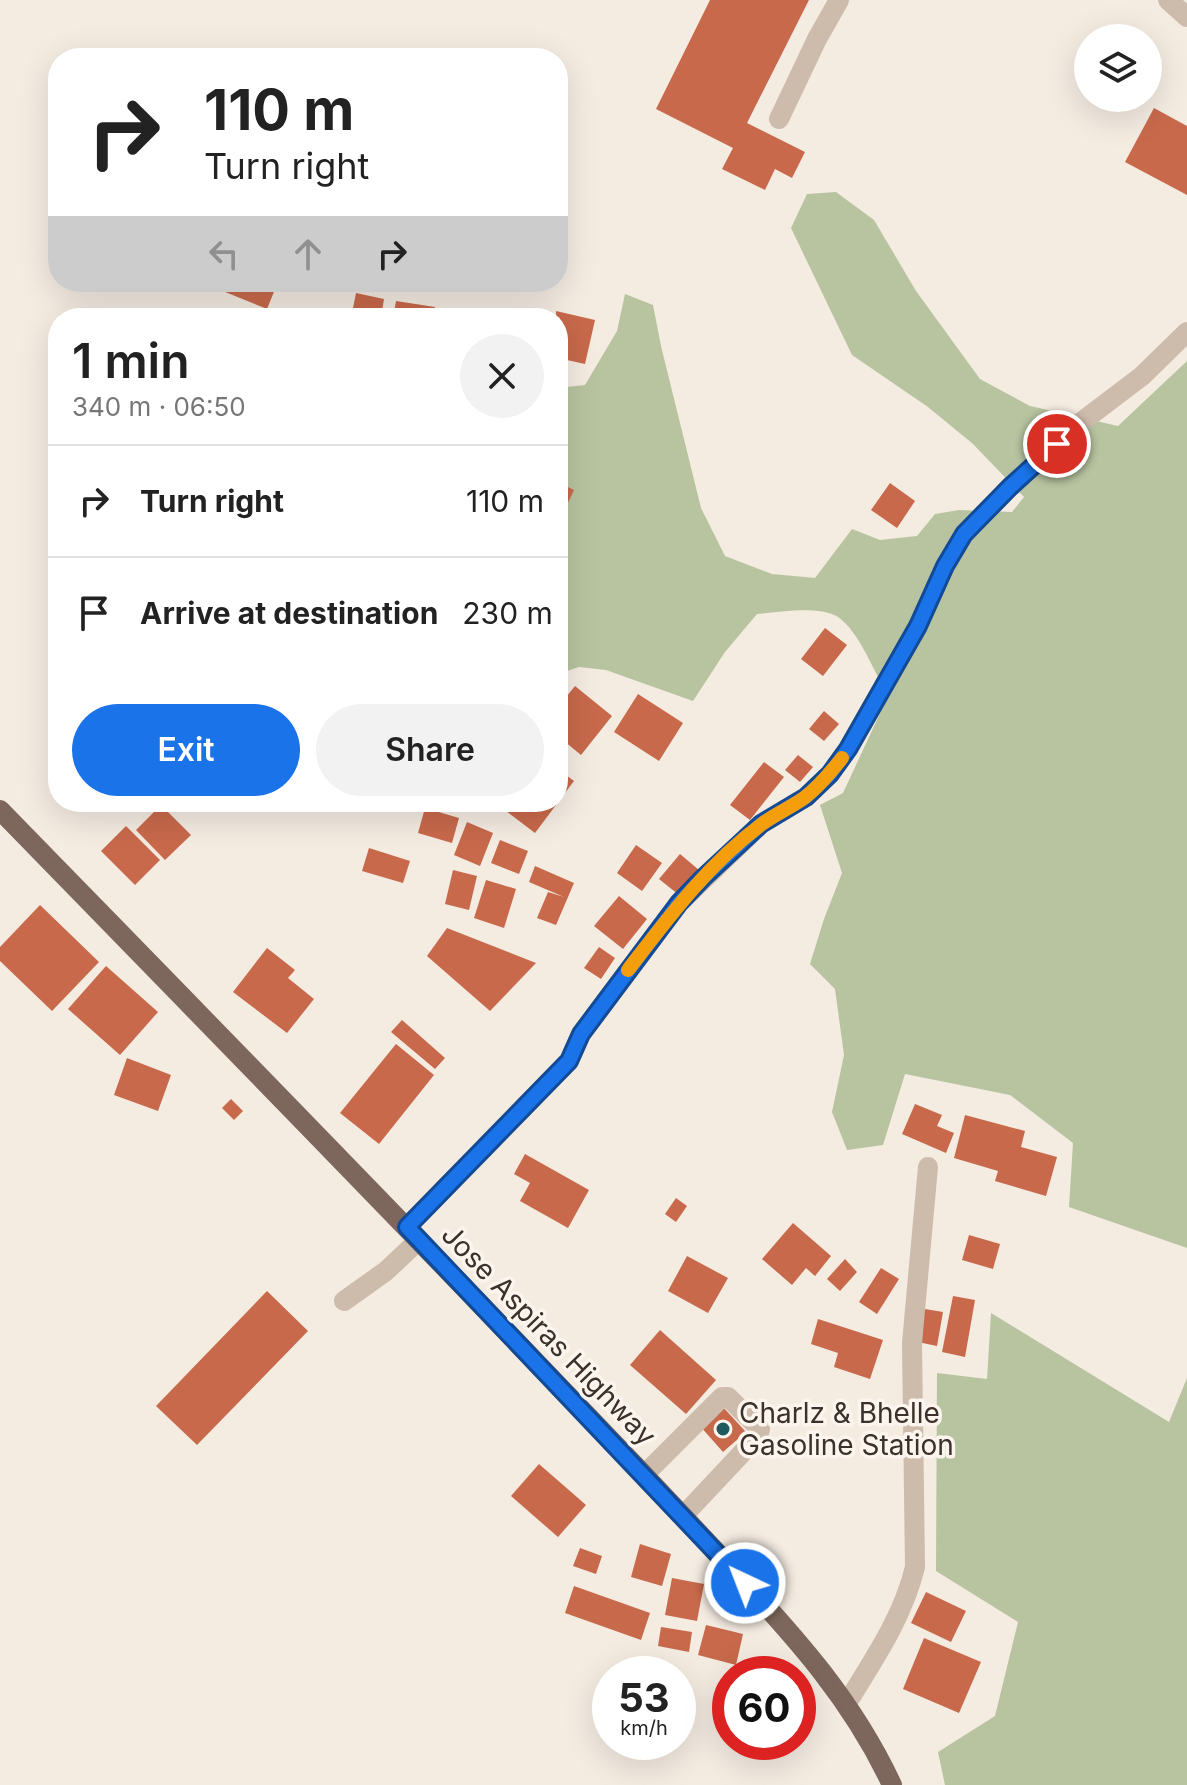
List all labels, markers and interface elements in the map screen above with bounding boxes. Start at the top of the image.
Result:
map controls [1074,24,1162,112]
button: layers [1074,24,1162,112]
text: 110 m [204,76,354,144]
icon: right [72,80,176,184]
text: Turn right [204,144,369,188]
icon: left [202,232,246,276]
icon: ahead [286,232,330,276]
icon: right [370,232,414,276]
text: 1 min [72,331,190,390]
button: close [460,334,544,418]
text: 340 m · 06:50 [72,391,246,422]
pin [1023,410,1091,478]
icon: arrive [1035,422,1079,466]
icon: right [72,479,116,523]
text: Turn right [140,483,284,519]
text: 110 m [466,483,544,519]
icon: arrive [72,591,116,635]
text: Arrive at destination [140,595,438,631]
text: 230 m [462,595,553,631]
button: Exit [72,704,300,796]
button: Share [316,704,544,796]
street label: Jose Aspiras Highway [435,1217,663,1453]
place label: Charlz & Bhelle Gasoline Station [739,1396,954,1462]
marker: Charlz & Bhelle Gasoline Station [714,1420,732,1438]
position arrow [703,1541,787,1625]
speed limit sign: 60 [712,1656,816,1760]
text: 53 [618,1673,670,1722]
text: km/h [620,1716,668,1740]

